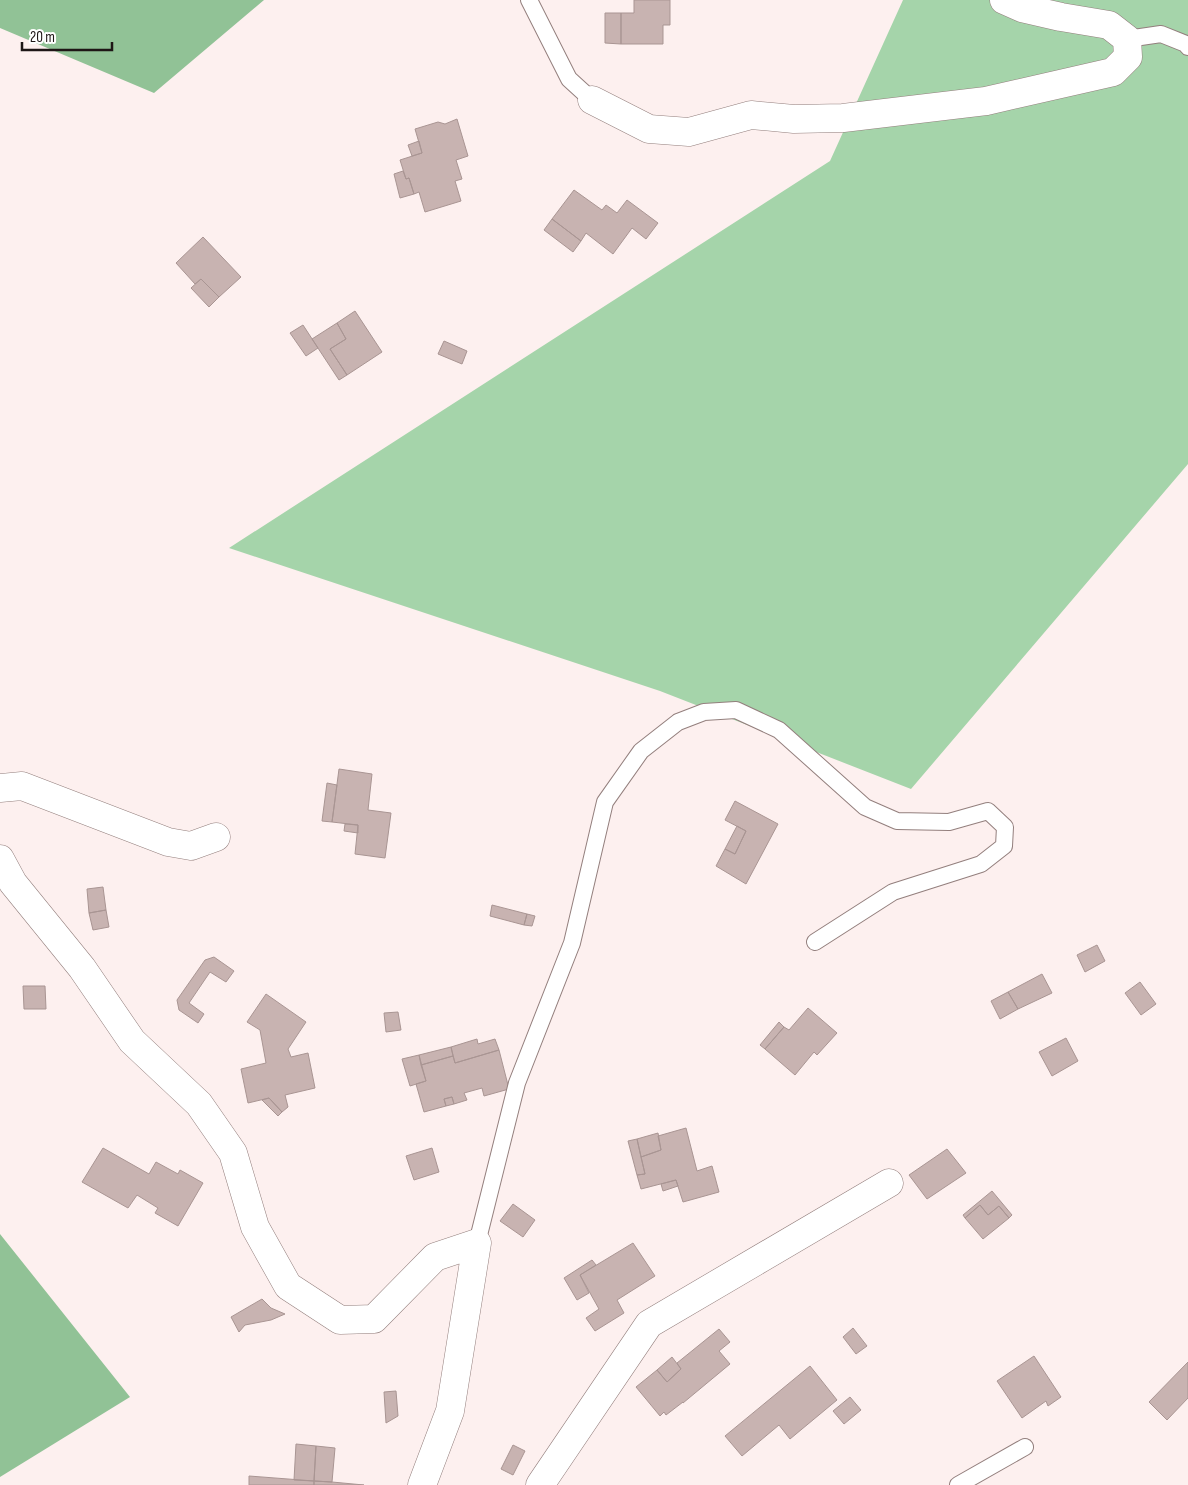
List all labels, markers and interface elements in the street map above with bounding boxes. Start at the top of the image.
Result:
scale bar [22,20,112,52]
text: 20 m [30,28,55,47]

